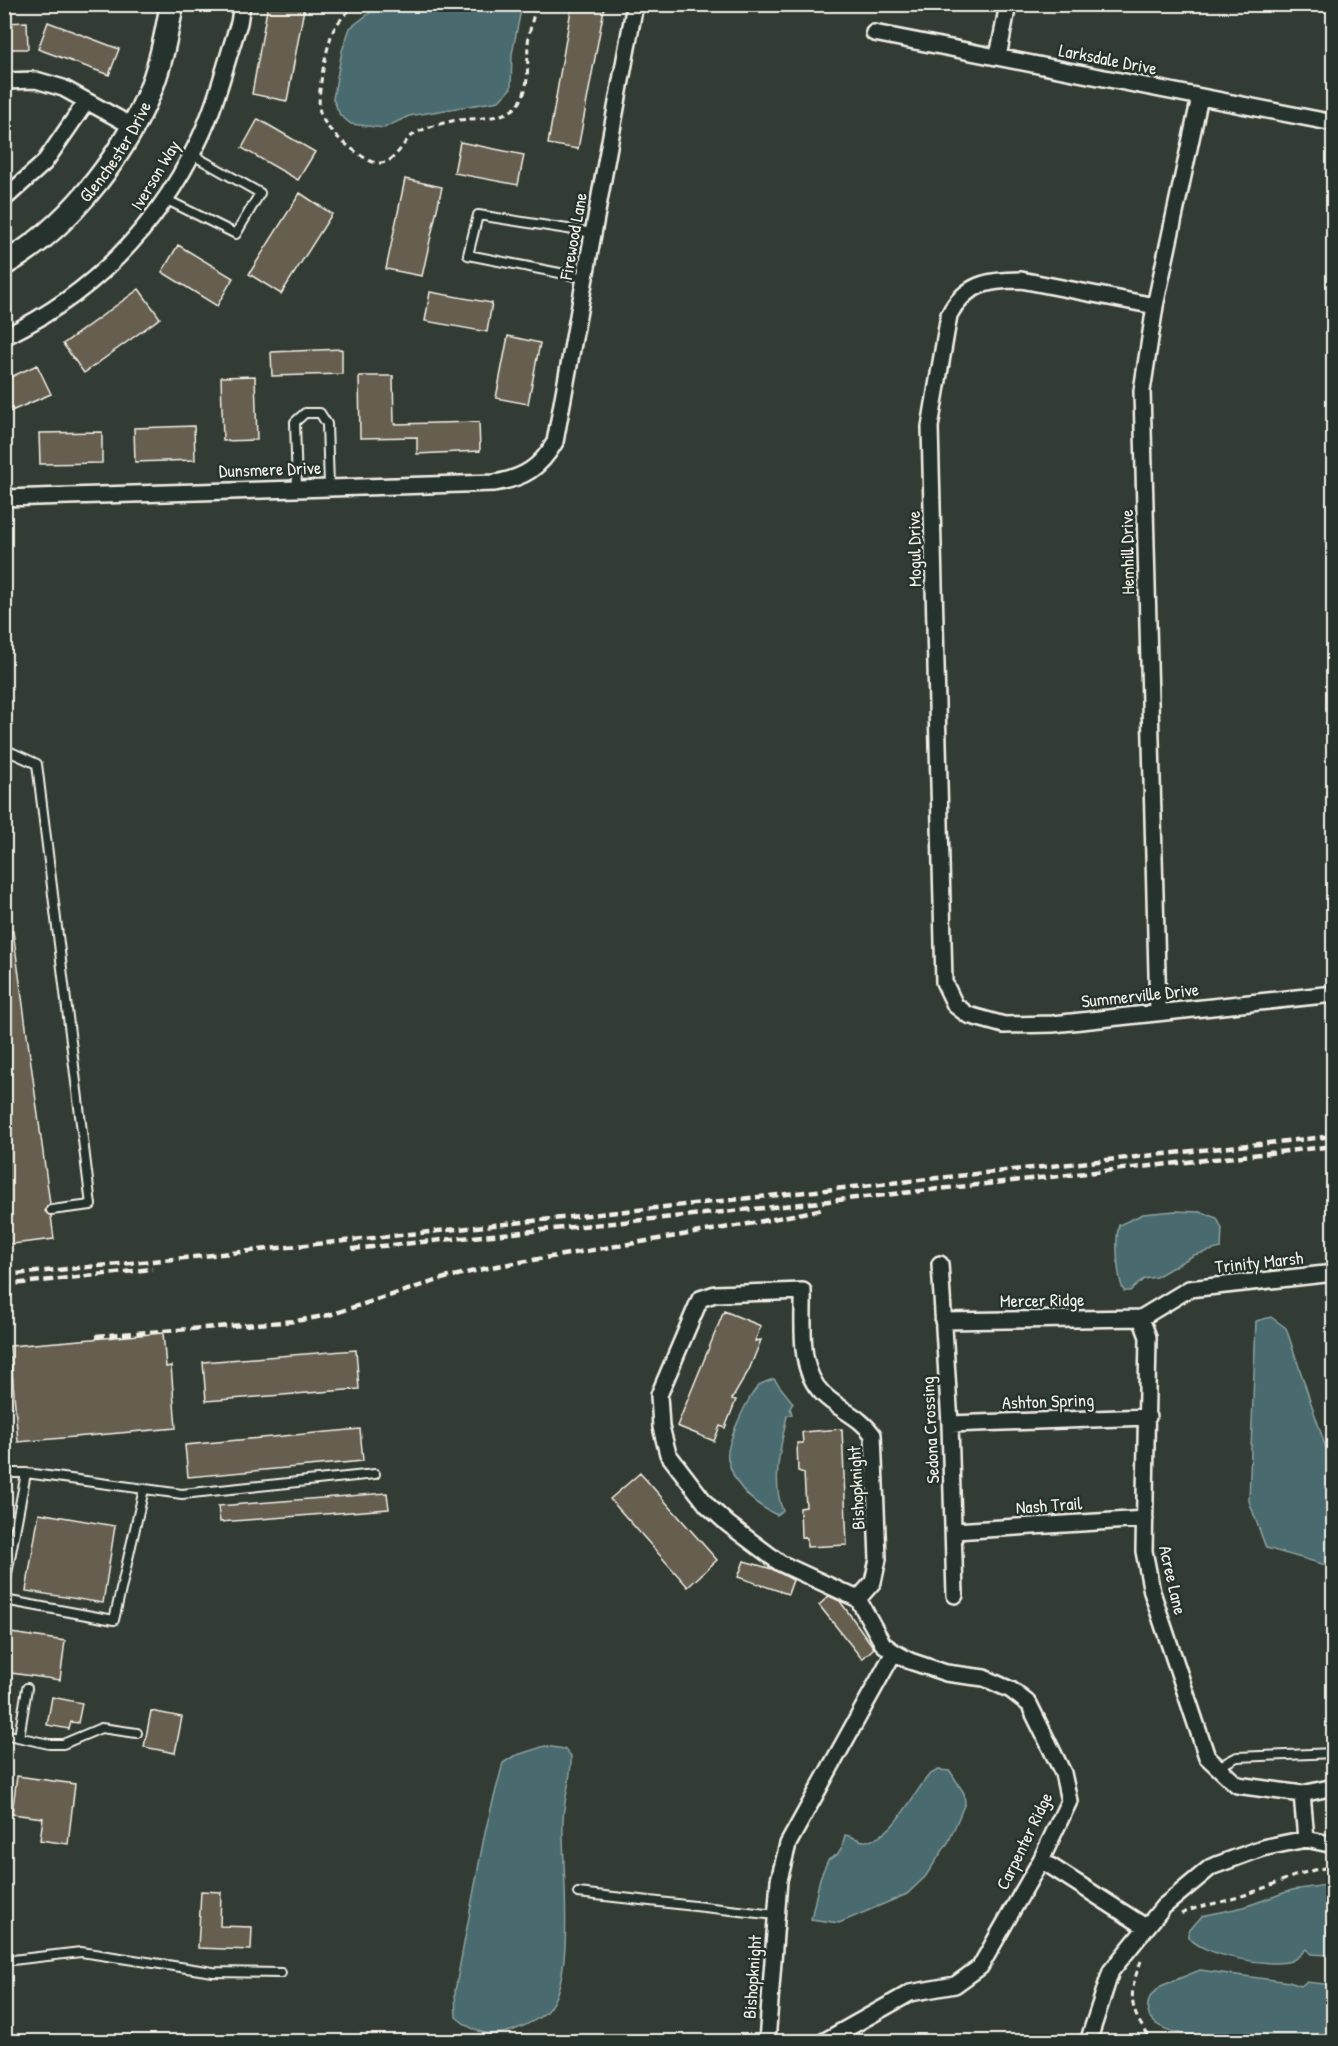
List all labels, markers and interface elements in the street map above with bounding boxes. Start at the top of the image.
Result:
street label: Larksdale Drive [1057,37,1159,81]
street label: Glenchester Drive [73,97,157,207]
street label: Iverson Way [124,135,186,215]
street label: Firewood Lane [553,191,593,282]
street label: Dunsmere Drive [218,455,322,483]
street label: Hemhill Drive [1114,509,1140,595]
street label: Mogul Drive [901,511,927,587]
street label: Summerville Drive [1080,976,1200,1014]
street label: Trinity Marsh [1214,1245,1305,1279]
street label: Mercer Ridge [1000,1287,1084,1313]
street label: Sedona Crossing [915,1376,945,1484]
street label: Ashton Spring [1002,1387,1094,1415]
street label: Bishopknight [841,1445,871,1531]
street label: Nash Trail [1015,1490,1083,1520]
street label: Acree Lane [1153,1543,1193,1617]
street label: Carpenter Ridge [990,1788,1058,1894]
street label: Bishopknight [737,1933,767,2020]

